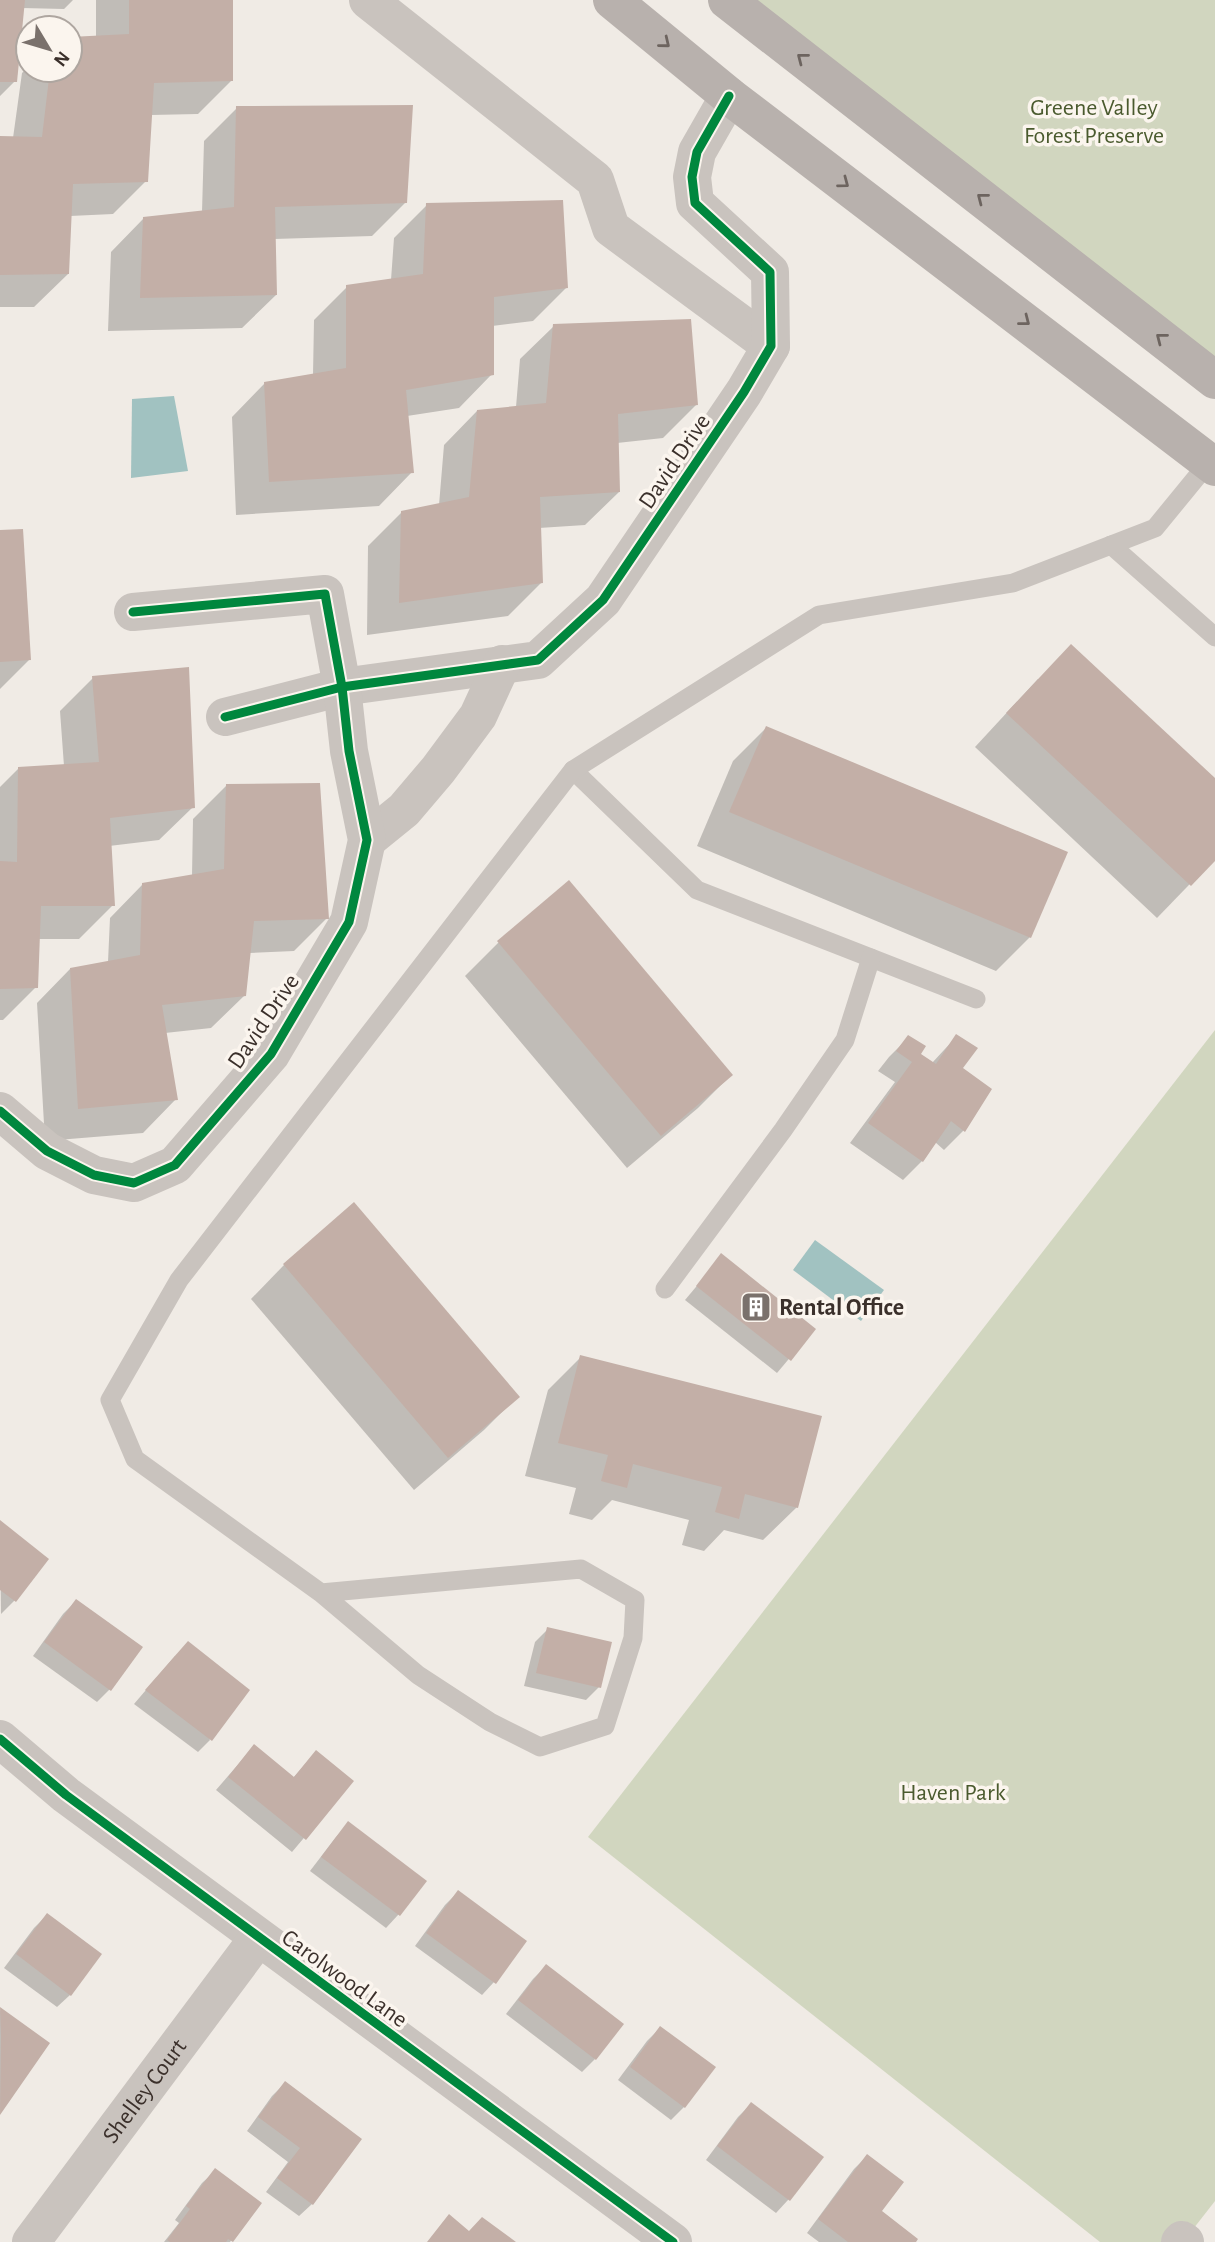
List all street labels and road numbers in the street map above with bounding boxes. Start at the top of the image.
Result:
street label: David Drive [635,410,715,513]
street label: David Drive [224,970,304,1073]
street label: Carolwood Lane [277,1925,412,2032]
street label: Shelley Court [98,2034,192,2148]

